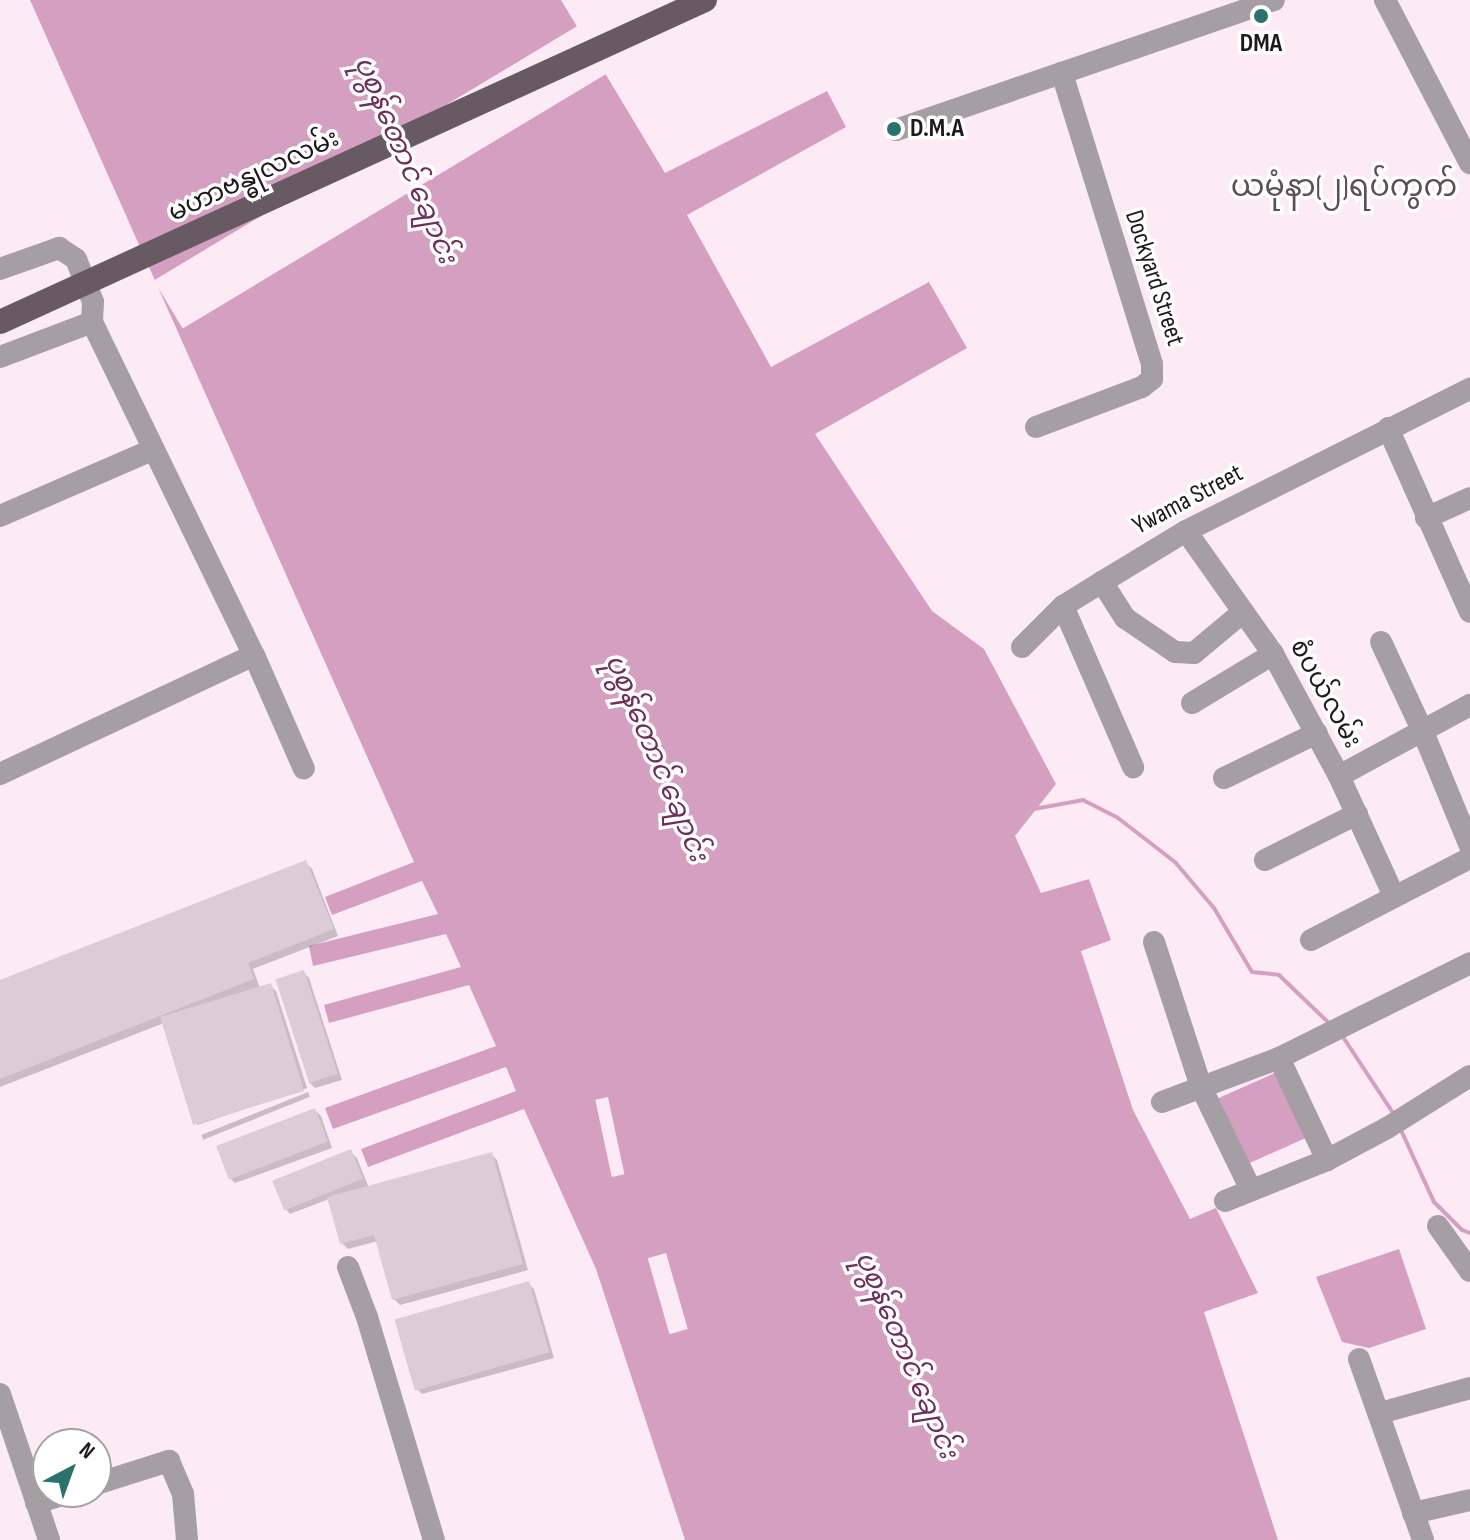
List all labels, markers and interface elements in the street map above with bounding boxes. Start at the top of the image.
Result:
marker: DMA [1252,7,1270,25]
place label: DMA [1240,28,1282,60]
water label: ပုစွန်တောင် ချောင်း [346,51,464,269]
place label: D.M.A [910,113,964,145]
marker: D.M.A [885,120,903,138]
street label: မဟာဗန္ဓုလလမ်း [164,123,344,229]
district label: ယမုံနာ(၂)ရပ်ကွက် [1231,169,1457,205]
street label: Dockyard Street [1117,206,1191,350]
street label: Ywama Street [1128,458,1248,542]
street label: စံပယ်လမ်း [1282,634,1368,754]
water label: ပုစွန်တောင် ချောင်း [597,649,715,867]
water label: ပုစွန်တောင် ချောင်း [847,1246,965,1464]
north arrow [32,1428,112,1508]
text: N [73,1437,100,1465]

